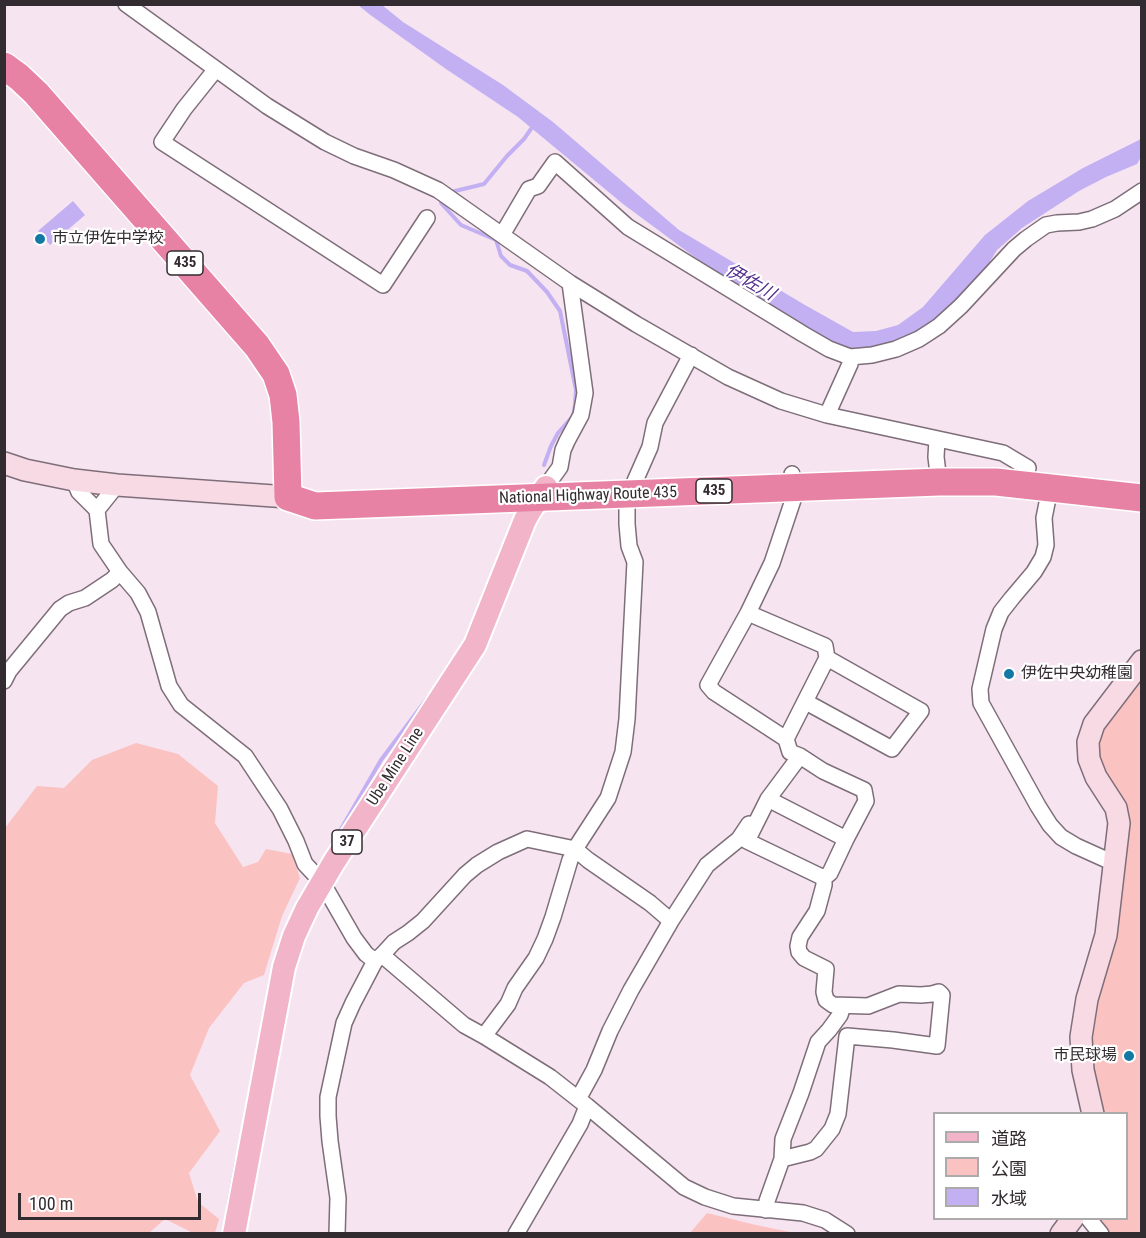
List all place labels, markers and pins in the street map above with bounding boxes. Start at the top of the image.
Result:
place label: 市立伊佐中学校 [52,229,164,249]
marker: 市立伊佐中学校 [33,232,47,246]
place label: 伊佐中央幼稚園 [1021,664,1133,684]
marker: 伊佐中央幼稚園 [1002,667,1016,681]
place label: 市民球場 [1053,1046,1117,1066]
marker: 市民球場 [1122,1049,1136,1063]

